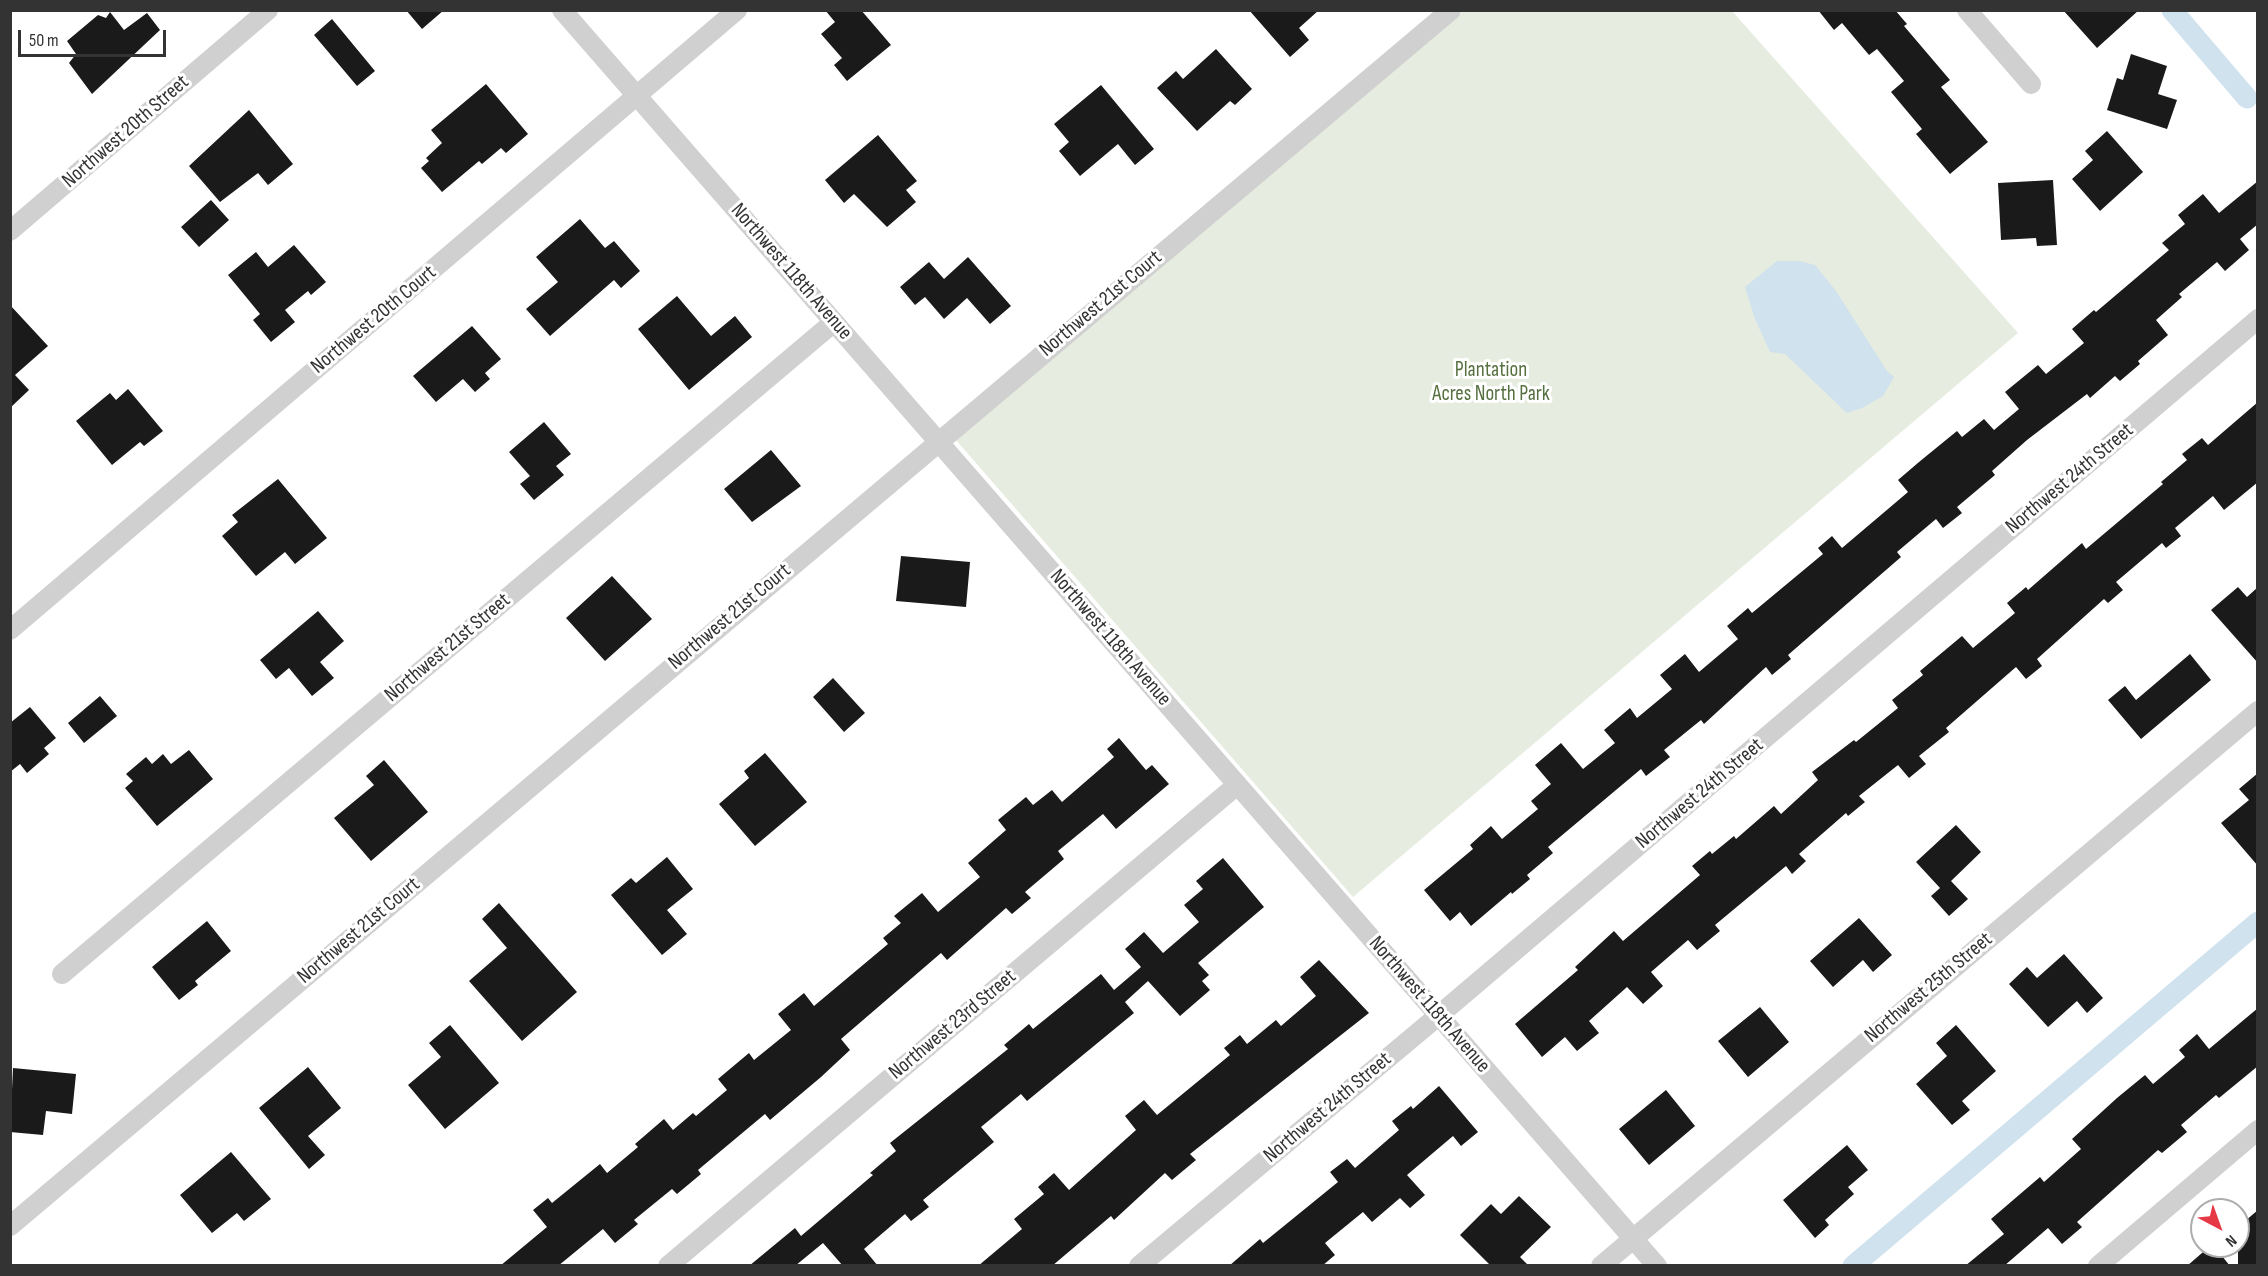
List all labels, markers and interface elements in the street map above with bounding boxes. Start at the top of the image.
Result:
scale bar [21,18,170,56]
text: 50 m [29,30,59,51]
street label: Northwest 20th Street [58,70,194,194]
street label: Northwest 118th Avenue [725,199,857,345]
street label: Northwest 21st Court [1035,245,1167,363]
street label: Northwest 20th Court [306,260,442,380]
park label: Plantation Acres North Park [1432,358,1550,408]
street label: Northwest 24th Street [2001,418,2139,540]
street label: Northwest 21st Court [664,558,796,676]
street label: Northwest 118th Avenue [1044,565,1176,711]
street label: Northwest 21st Street [380,588,516,708]
street label: Northwest 24th Street [1631,733,1769,855]
street label: Northwest 21st Court [293,872,425,990]
street label: Northwest 25th Street [1860,927,1998,1049]
street label: Northwest 118th Avenue [1363,932,1495,1078]
street label: Northwest 23rd Street [884,965,1022,1085]
street label: Northwest 24th Street [1259,1047,1397,1169]
north arrow [2190,1198,2250,1258]
text: N [2221,1230,2240,1250]

